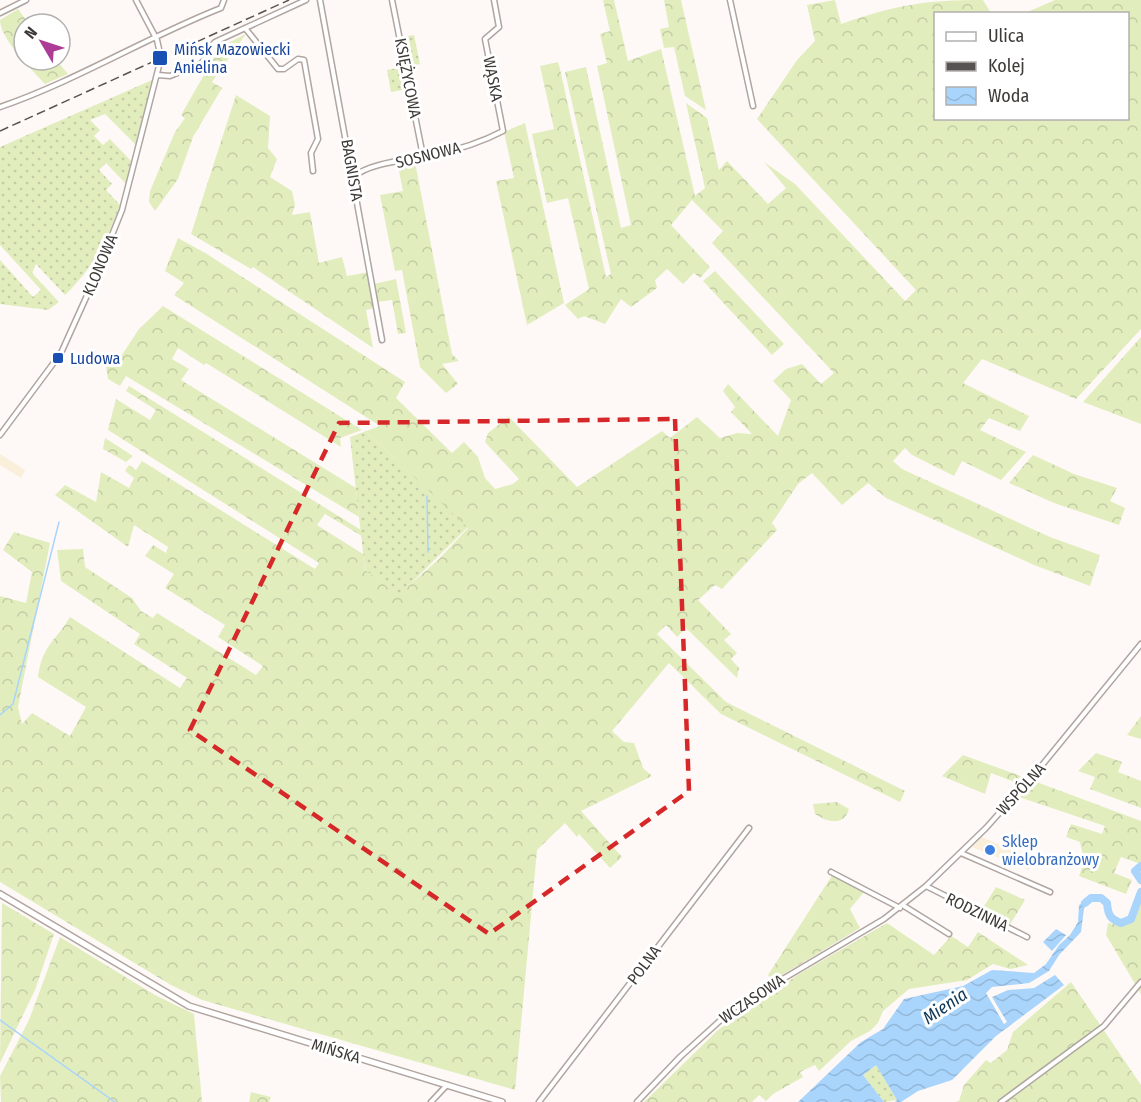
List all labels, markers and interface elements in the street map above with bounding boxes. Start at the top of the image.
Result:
north arrow [12,12,72,72]
legend [934,12,1129,120]
text: N [20,23,41,43]
text: Ulica [988,25,1024,47]
street label: KSIĘŻYCOWA [391,36,425,120]
place label: Mińsk Mazowiecki Anielina [174,40,290,77]
marker: Mińsk Mazowiecki Anielina [151,49,169,67]
street label: WĄSKA [479,55,507,104]
text: Kolej [988,55,1025,77]
text: Woda [988,85,1029,107]
street label: BAGNISTA [337,138,367,203]
street label: SOSNOWA [394,138,463,172]
street label: KLONOWA [79,231,122,299]
place label: Ludowa [70,349,120,368]
marker: Ludowa [51,351,65,365]
street label: WSPÓLNA [993,759,1050,819]
place label: Sklep wielobranżowy [1002,832,1100,869]
marker: Sklep wielobranżowy [983,843,997,857]
street label: RODZINNA [943,889,1012,936]
street label: POLNA [623,941,665,988]
street label: WCZASOWA [716,970,789,1028]
water label: Mienia [919,983,971,1029]
street label: MIŃSKA [309,1035,363,1068]

